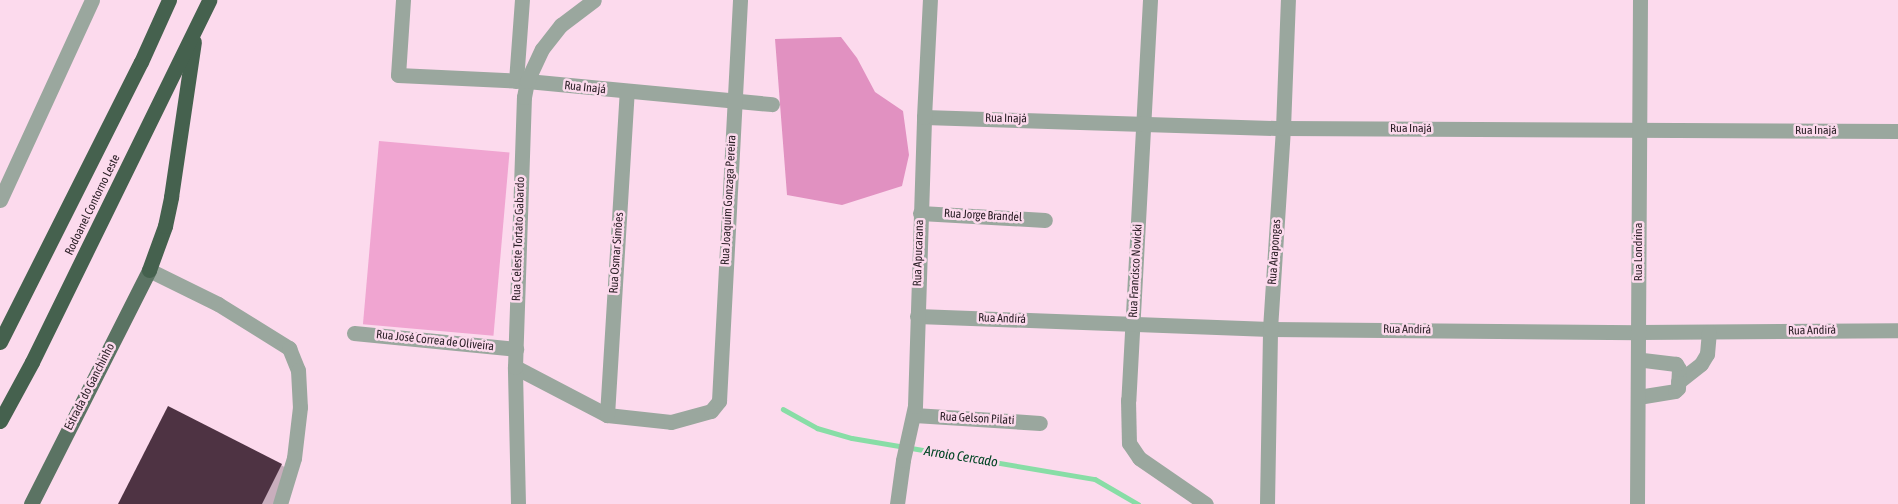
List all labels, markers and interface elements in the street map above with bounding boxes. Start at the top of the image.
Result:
street label: Rua Inajá [563,79,607,97]
street label: Rua Inajá [985,111,1027,127]
street label: Rua Inajá [1390,122,1432,136]
street label: Rua Inajá [1795,124,1837,138]
street label: Rua Joaquim Gonzaga Pereira [718,135,740,265]
street label: Rodoanel Contorno Leste [62,152,124,258]
street label: Rua Celeste Tortato Gabardo [510,177,528,301]
street label: Rua Jorge Brandel [943,207,1023,225]
street label: Rua Osmar Simões [607,212,627,294]
street label: Rua Apucarana [911,219,927,287]
street label: Rua Arapongas [1266,219,1284,285]
street label: Rua Londrina [1632,223,1646,281]
street label: Rua Francisco Novicki [1126,224,1146,318]
street label: Rua Andirá [978,311,1026,327]
street label: Rua Andirá [1383,322,1431,338]
street label: Rua Andirá [1788,323,1836,339]
street label: Rua José Correa de Oliveira [375,328,495,354]
street label: Estrada do Ganchinho [62,341,118,433]
street label: Rua Gelson Pilati [939,410,1015,428]
water label: Arroio Cercado [923,442,999,470]

